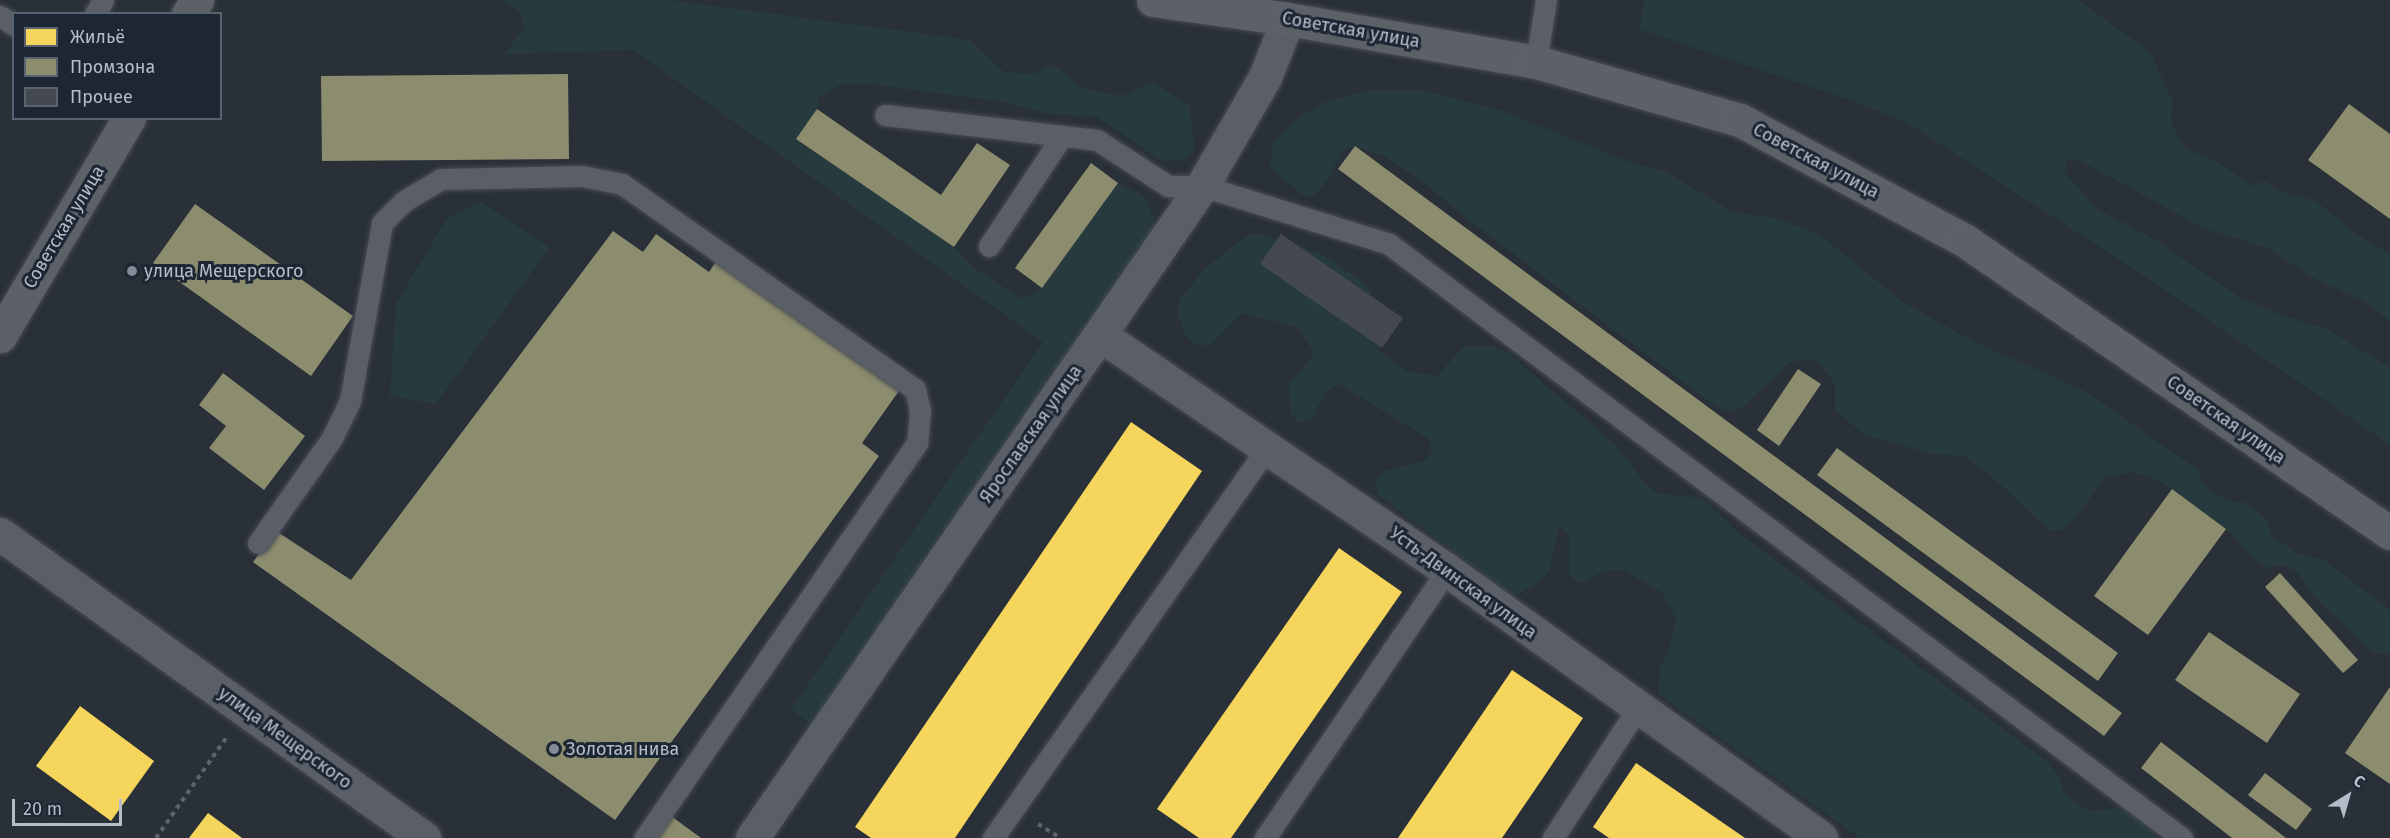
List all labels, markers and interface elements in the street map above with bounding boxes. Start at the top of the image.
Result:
street label: Советская улица [1280,7,1422,53]
legend [12,12,222,120]
text: Жильё [70,26,125,48]
text: Промзона [70,56,155,78]
text: Прочее [70,86,133,108]
street label: Советская улица [1749,119,1883,203]
street label: Советская улица [19,162,109,292]
place label: улица Мещерского [144,260,303,282]
marker: улица Мещерского [125,264,139,278]
street label: Ярославская улица [975,361,1087,507]
street label: Советская улица [2163,371,2289,469]
street label: Усть-Двинская улица [1385,522,1541,644]
street label: улица Мещерского [214,682,356,794]
place label: Золотая нива [566,738,679,760]
marker: Золотая нива [547,742,561,756]
north arrow [2318,766,2378,826]
text: С [2350,771,2369,792]
scale bar [15,787,124,825]
text: 20 m [23,798,62,820]

